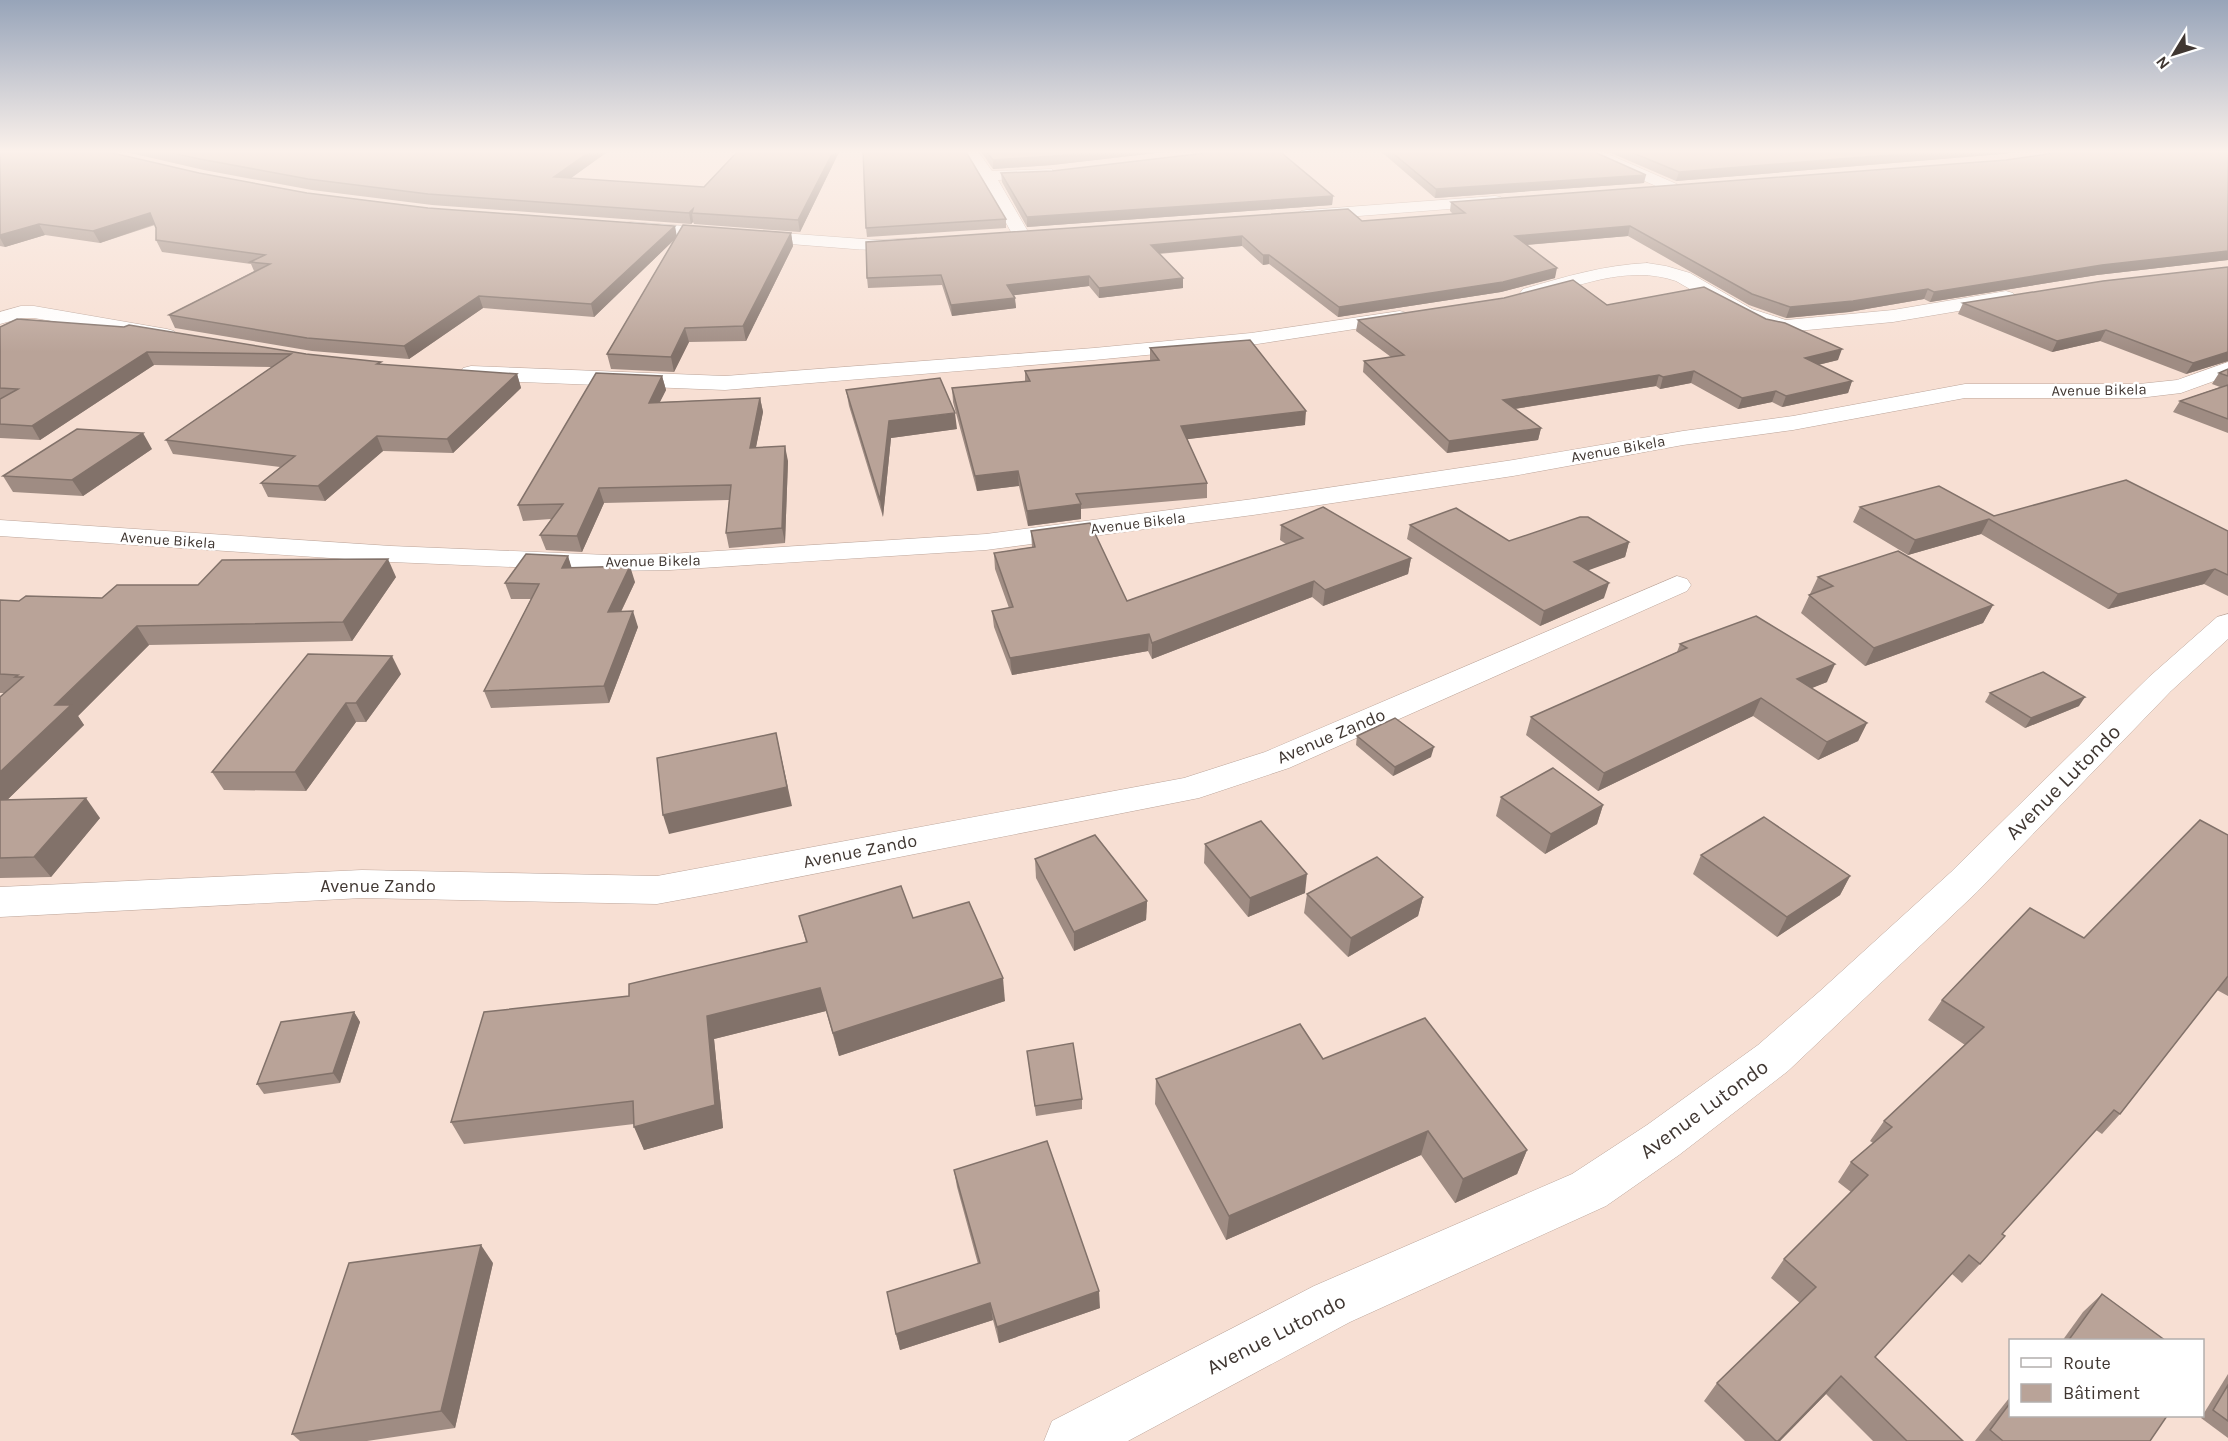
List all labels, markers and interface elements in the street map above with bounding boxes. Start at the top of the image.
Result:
north arrow [2144,24,2204,84]
text: N [2152,53,2174,73]
street label: Avenue Bikela [2051,380,2147,400]
street label: Avenue Bikela [1569,432,1667,466]
street label: Avenue Bikela [1090,508,1186,538]
street label: Avenue Bikela [120,528,216,552]
street label: Avenue Bikela [605,551,701,571]
street label: Avenue Zando [1274,703,1388,769]
street label: Avenue Lutondo [2001,720,2125,844]
street label: Avenue Zando [801,829,919,873]
street label: Avenue Zando [320,875,436,897]
street label: Avenue Lutondo [1635,1054,1773,1164]
street label: Avenue Lutondo [1203,1289,1349,1379]
legend [2009,1339,2204,1417]
text: Route [2063,1352,2111,1374]
text: Bâtiment [2063,1382,2140,1404]

